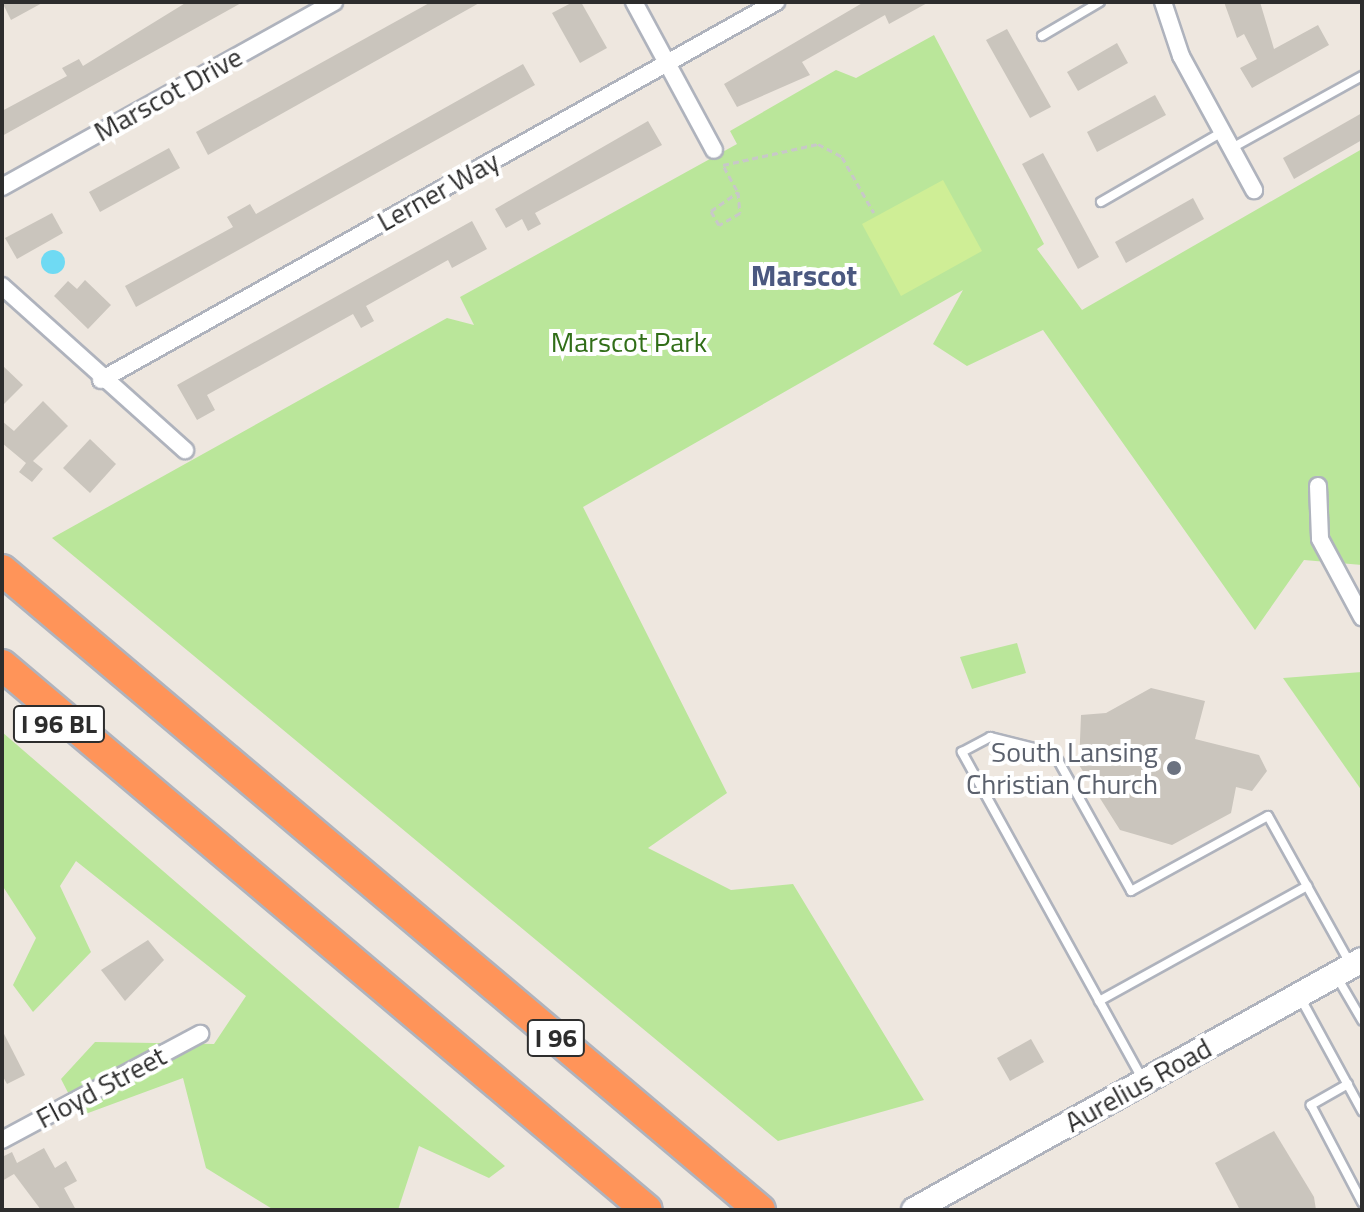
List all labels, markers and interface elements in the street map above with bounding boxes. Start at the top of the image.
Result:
street label: Marscot Drive [88,40,248,148]
street label: Lerner Way [371,144,505,238]
district label: Marscot [751,257,857,293]
park label: Marscot Park [551,325,707,359]
road number: I 96 BL [11,702,107,746]
place label: South Lansing Christian Church [966,735,1158,801]
marker: South Lansing Christian Church [1165,759,1183,777]
road number: I 96 [526,1016,586,1060]
street label: Aurelius Road [1059,1031,1217,1139]
street label: Floyd Street [30,1039,172,1135]

